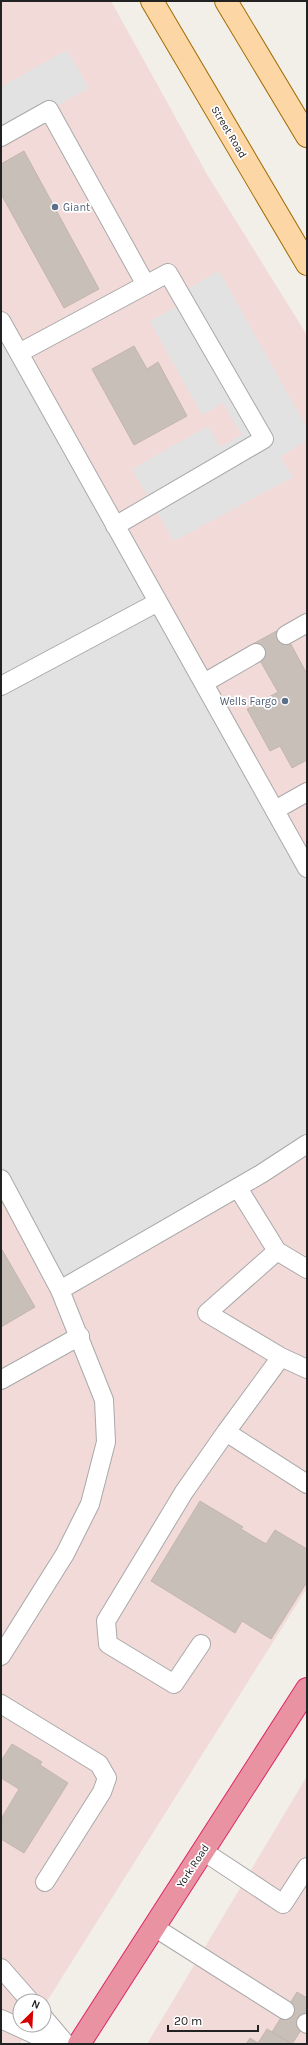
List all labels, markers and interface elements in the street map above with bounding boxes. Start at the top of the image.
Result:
street label: Street Road [208,104,250,160]
place label: Giant [63,201,90,214]
marker: Giant [50,202,60,212]
place label: Wells Fargo [220,695,277,708]
marker: Wells Fargo [280,696,290,706]
street label: York Road [174,1842,212,1890]
north arrow [12,1993,52,2033]
text: N [30,1997,42,2012]
scale bar [168,2007,258,2033]
text: 20 m [174,2014,202,2028]

